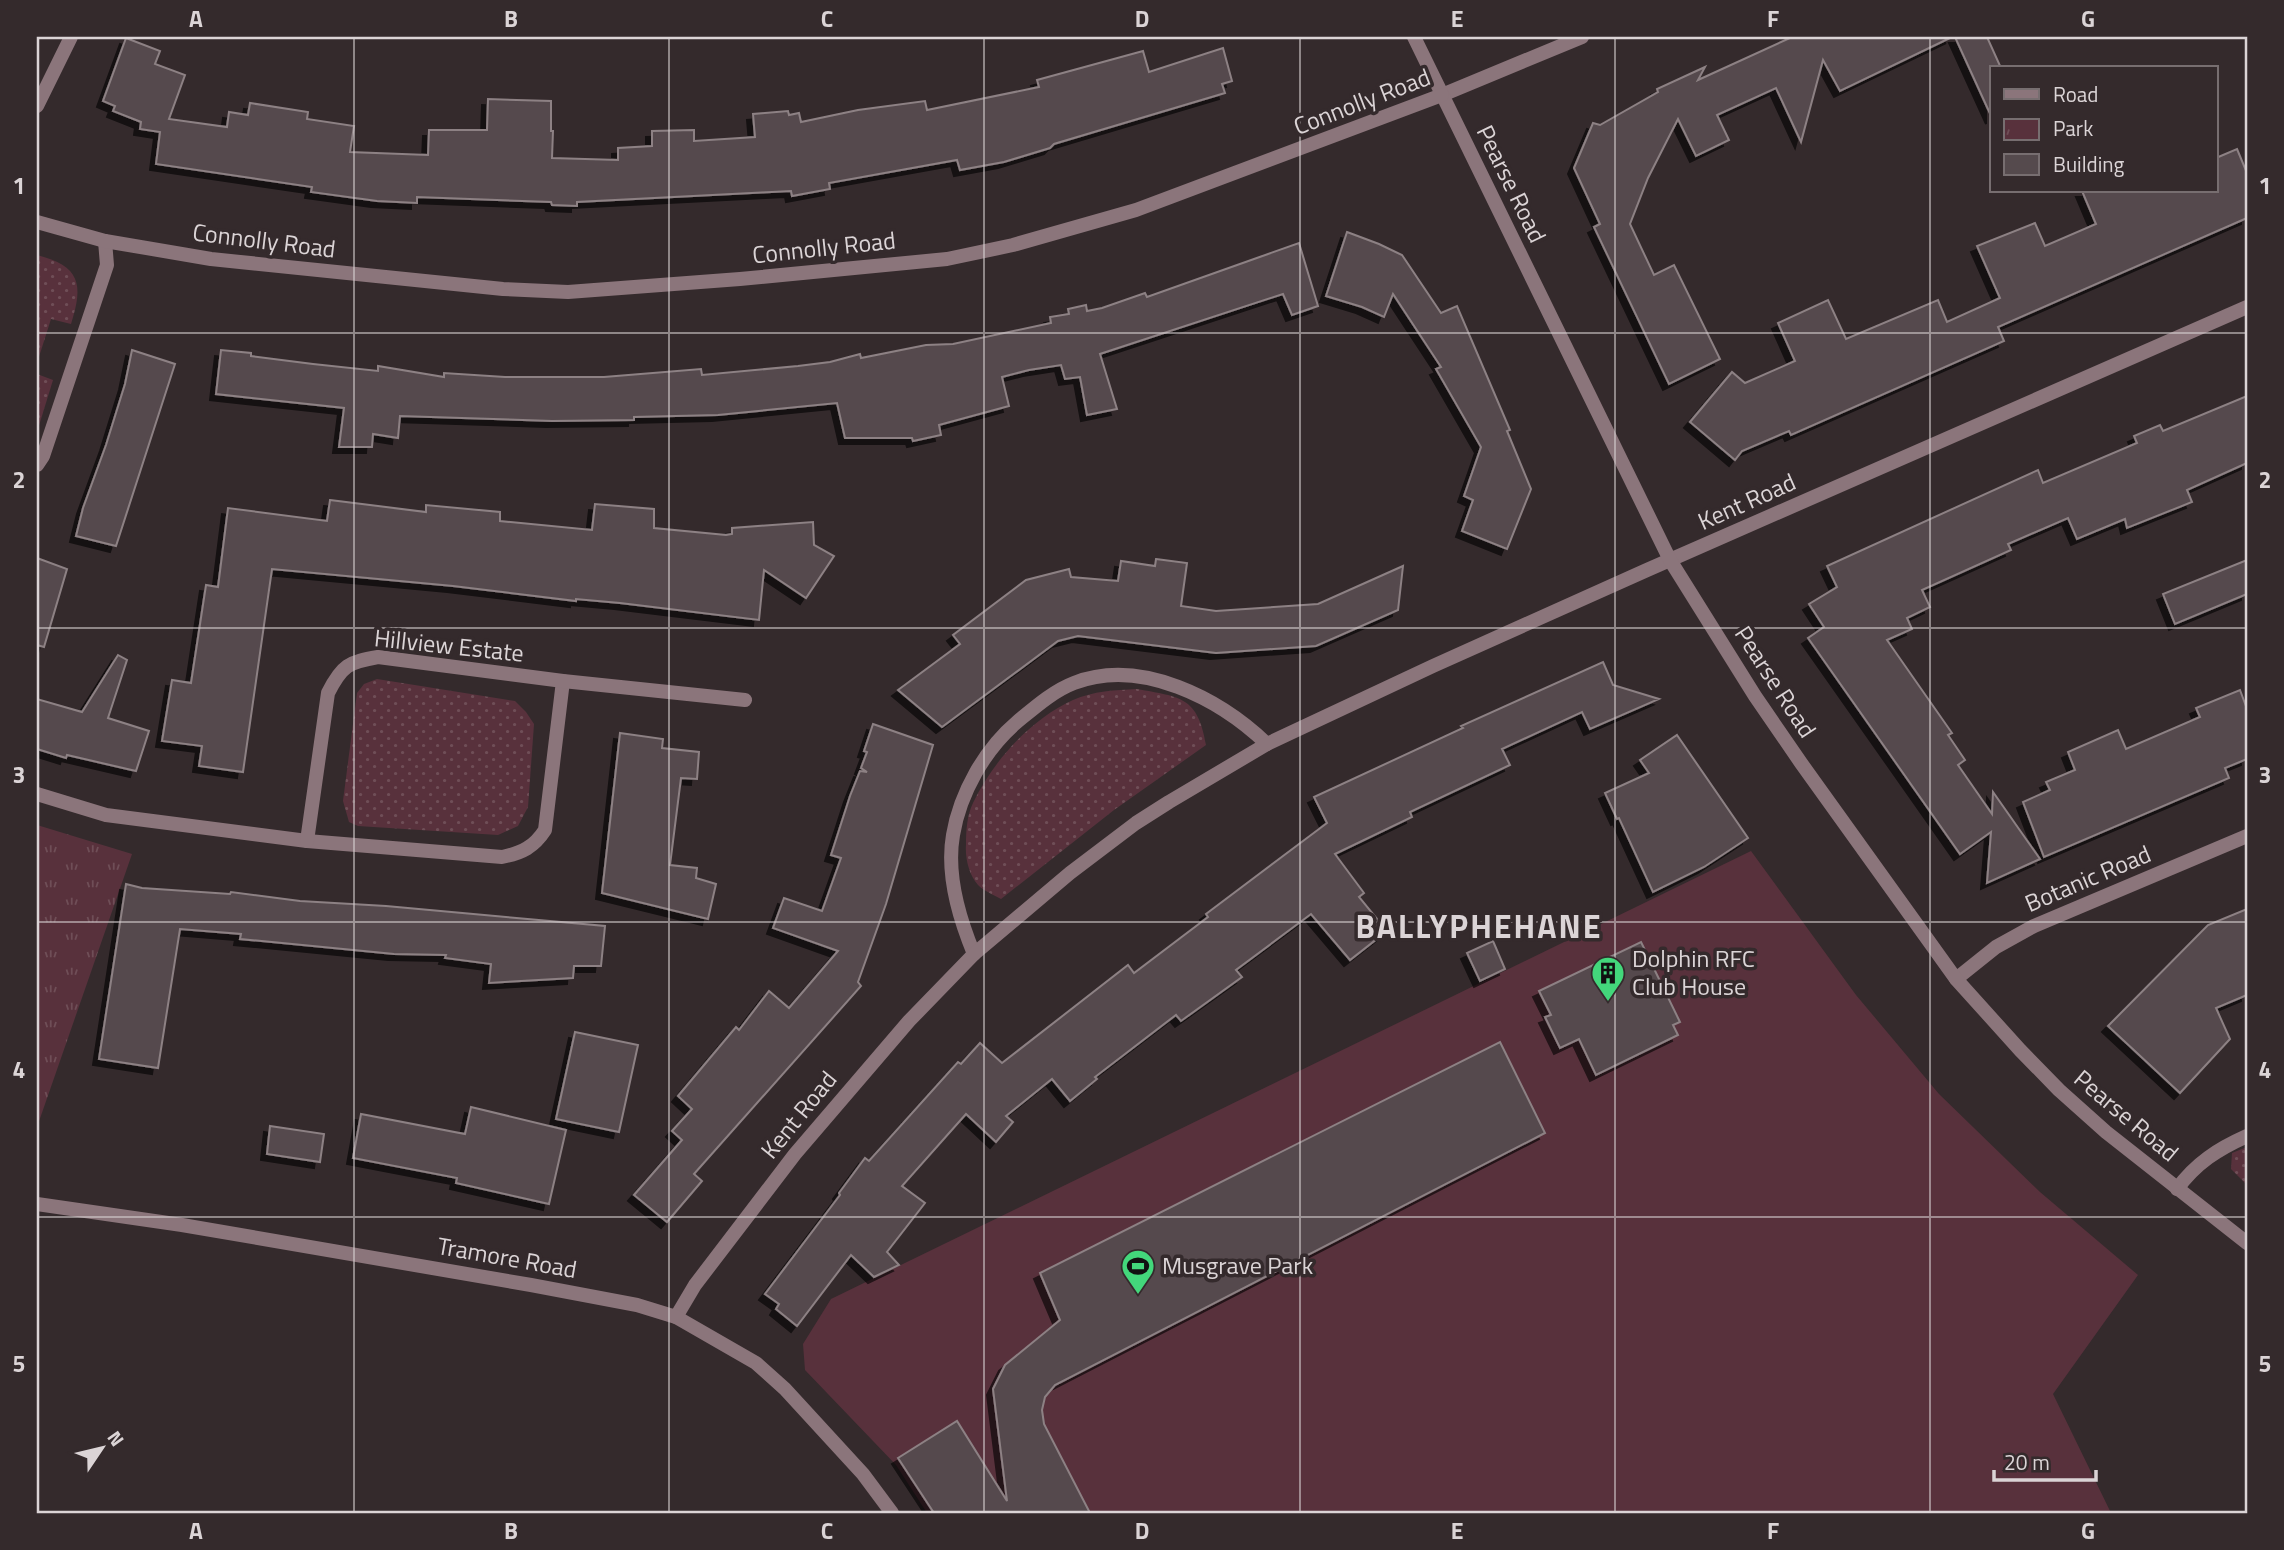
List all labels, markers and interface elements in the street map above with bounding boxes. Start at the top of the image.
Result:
text: A [189,1,203,36]
text: B [504,1,518,36]
text: C [821,1,833,36]
text: D [1135,1,1149,36]
text: E [1451,1,1463,36]
text: F [1767,1,1779,36]
text: G [2081,1,2095,36]
street label: Connolly Road [1288,58,1435,144]
legend [1990,66,2218,192]
text: Road [2053,78,2098,110]
text: Park [2053,112,2093,144]
street label: Pearse Road [1468,119,1556,249]
text: Building [2053,148,2125,180]
text: 1 [13,168,25,203]
text: 1 [2259,168,2271,203]
street label: Connolly Road [191,213,338,267]
street label: Connolly Road [750,222,897,272]
text: 2 [13,462,25,497]
text: 2 [2259,462,2271,497]
street label: Kent Road [1692,464,1801,539]
street label: Pearse Road [1726,618,1826,745]
street label: Hillview Estate [372,619,526,671]
text: 3 [13,757,25,792]
text: 3 [2259,757,2271,792]
street label: Botanic Road [2019,835,2156,921]
district label: BALLYPHEHANE [1356,902,1602,950]
place label: Dolphin RFC Club House [1632,940,1755,1004]
building icon: Dolphin RFC Club House [1589,954,1627,1003]
text: 4 [13,1052,25,1087]
text: 4 [2259,1052,2271,1087]
street label: Pearse Road [2066,1061,2187,1170]
street label: Kent Road [752,1063,845,1166]
street label: Tramore Road [435,1227,580,1287]
sports icon: Musgrave Park [1119,1247,1157,1296]
place label: Musgrave Park [1162,1247,1314,1283]
text: 5 [13,1346,25,1381]
text: 5 [2259,1346,2271,1381]
north arrow [66,1414,136,1484]
text: N [101,1424,132,1452]
scale bar [1994,1438,2095,1482]
text: 20 m [2004,1446,2050,1478]
text: A [189,1513,203,1548]
text: B [504,1513,518,1548]
text: C [821,1513,833,1548]
text: D [1135,1513,1149,1548]
text: E [1451,1513,1463,1548]
text: F [1767,1513,1779,1548]
text: G [2081,1513,2095,1548]

